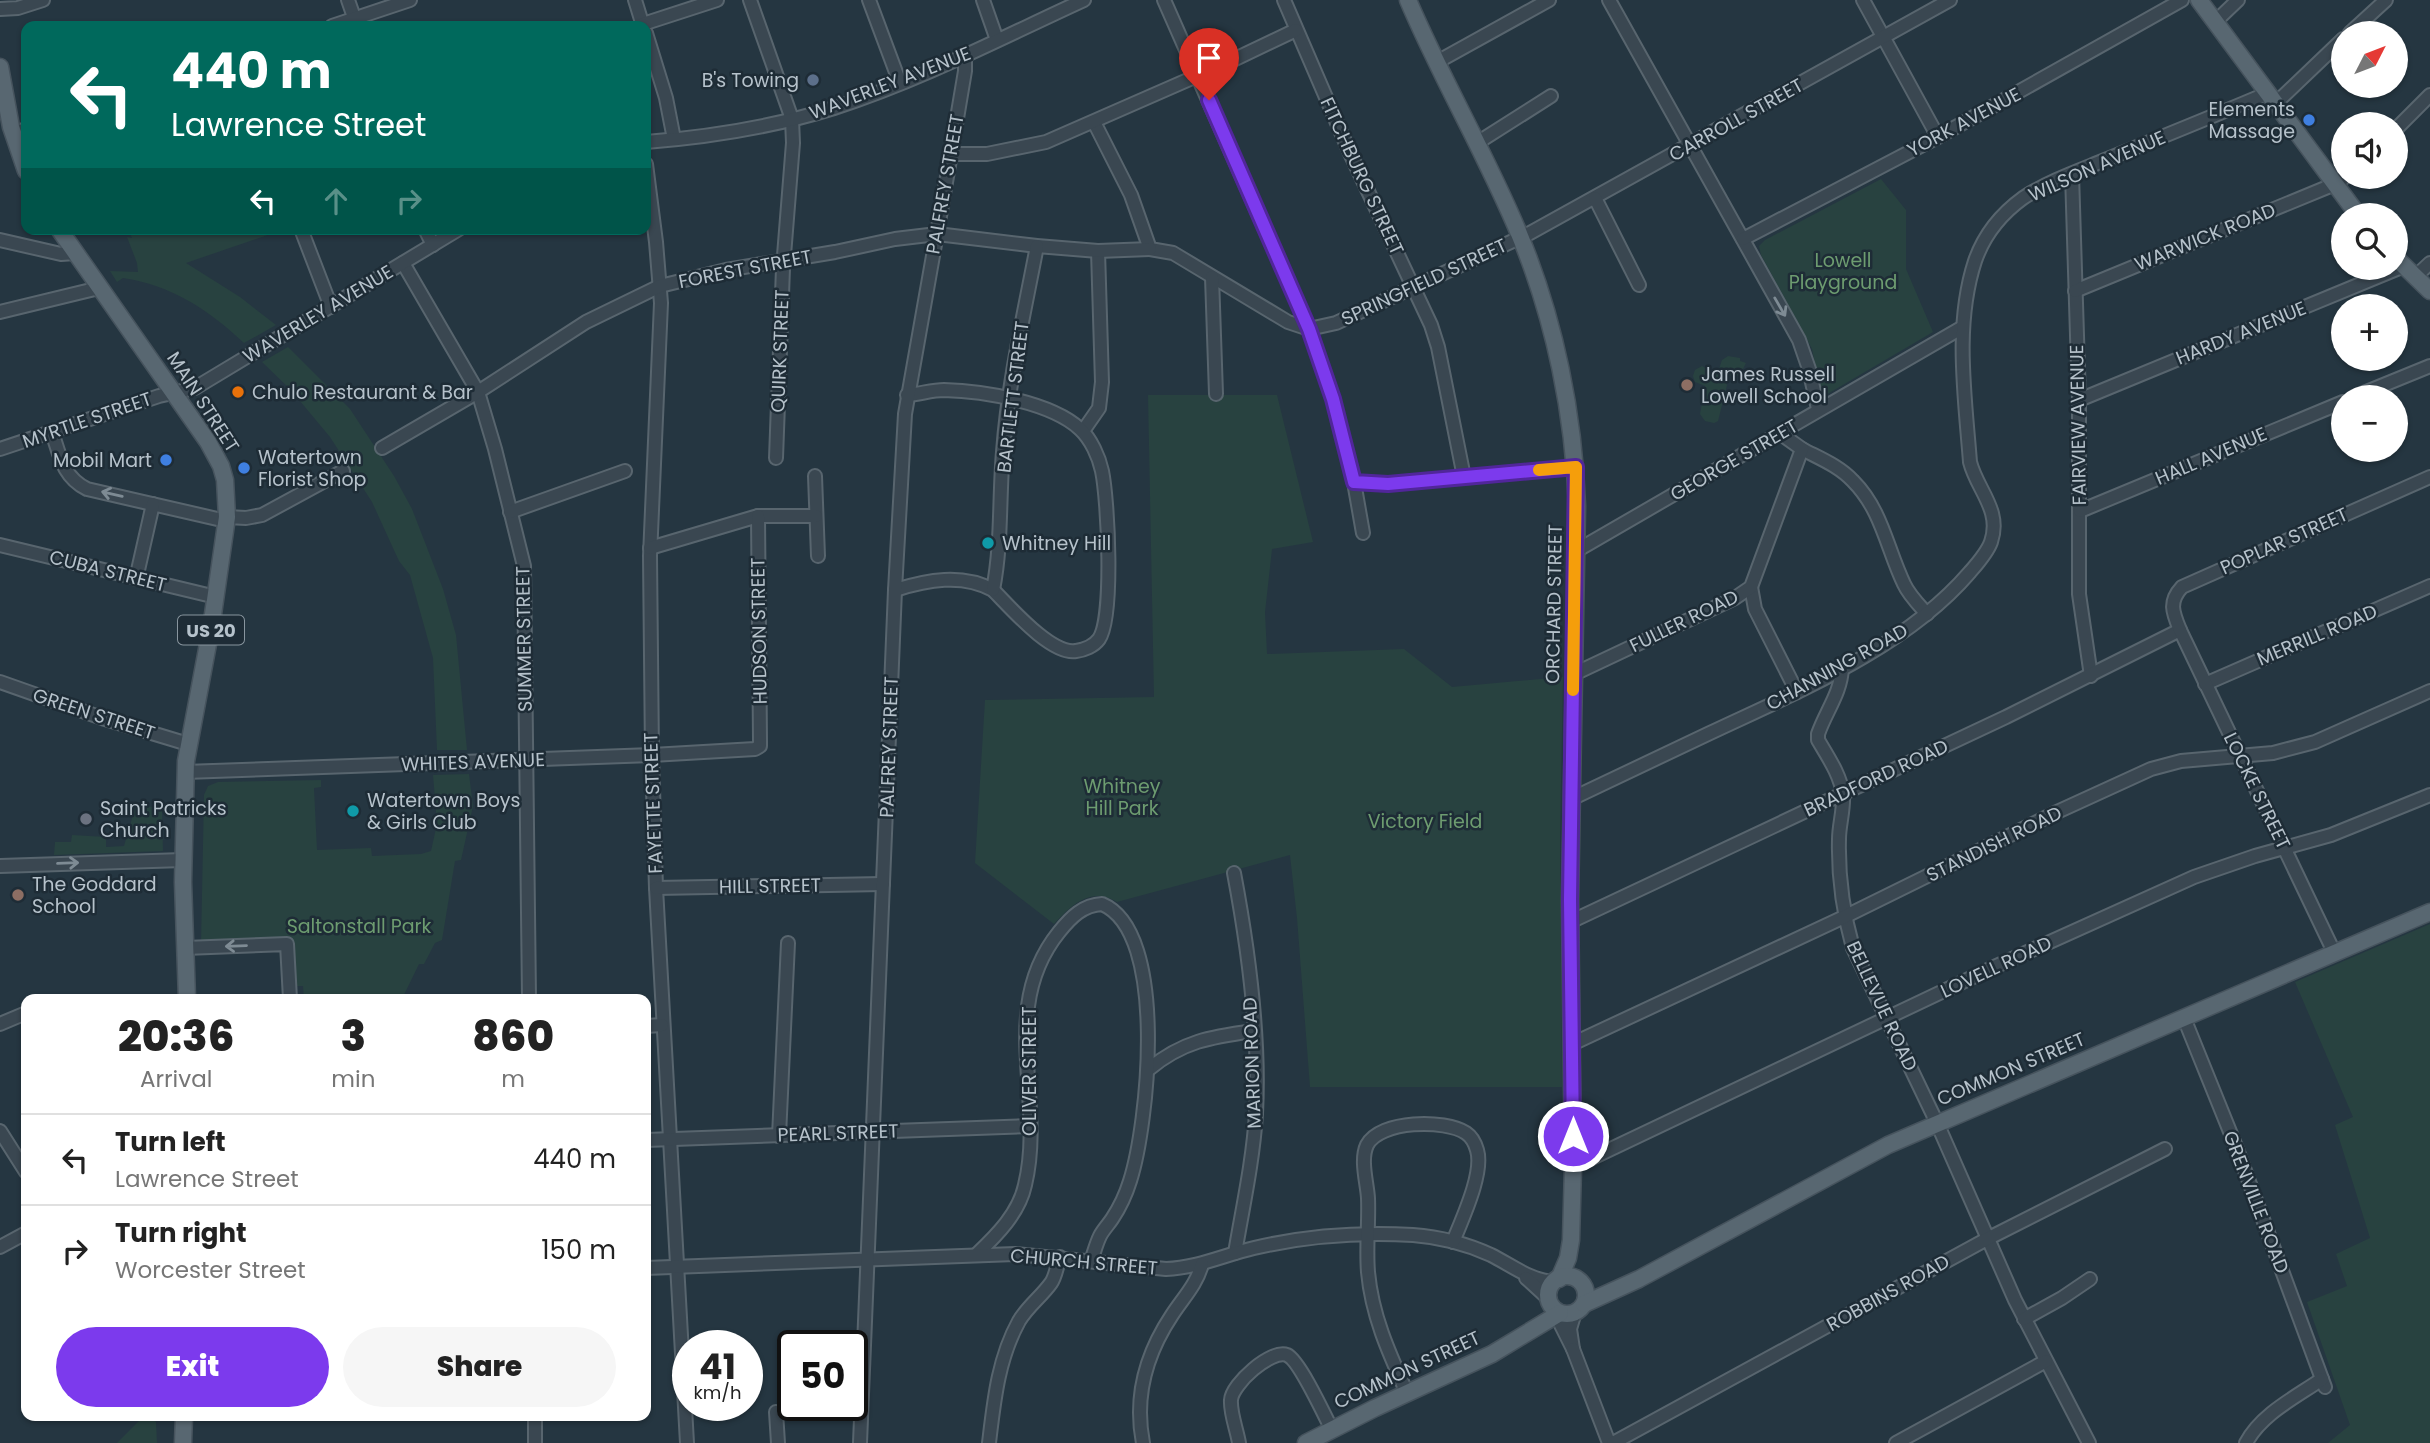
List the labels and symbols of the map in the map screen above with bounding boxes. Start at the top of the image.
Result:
north arrow [2331,21,2408,98]
pin [1179,28,1239,100]
street label: WAVERLEY AVENUE [805,40,975,126]
place label: B's Towing [702,67,799,94]
marker: B's Towing [805,72,821,88]
street label: CARROLL STREET [1664,72,1808,168]
street label: YORK AVENUE [1902,81,2026,163]
street label: FITCHBURG STREET [1314,93,1410,259]
place label: Elements Massage [2208,96,2295,145]
street label: PALFREY STREET [919,112,971,256]
marker: Elements Massage [2301,112,2317,128]
street label: WILSON AVENUE [2024,124,2170,208]
street label: WARWICK ROAD [2130,196,2280,278]
street label: SPRINGFIELD STREET [1337,232,1511,332]
street label: FOREST STREET [676,243,814,295]
park label: Lowell Playground [1789,247,1897,296]
street label: WAVERLEY AVENUE [238,258,398,370]
street label: QUIRK STREET [764,289,796,413]
street label: HARDY AVENUE [2172,295,2310,371]
one-way arrow [1774,296,1787,317]
street label: BARTLETT STREET [990,320,1036,474]
street label: FAIRVIEW AVENUE [2063,344,2093,506]
street label: MAIN STREET [160,346,246,458]
place label: James Russell Lowell School [1701,361,1835,410]
marker: James Russell Lowell School [1679,377,1695,393]
place label: Chulo Restaurant & Bar [252,379,473,406]
marker: Chulo Restaurant & Bar [230,384,246,400]
street label: MYRTLE STREET [19,385,155,455]
street label: GEORGE STREET [1665,412,1803,508]
street label: HALL AVENUE [2151,420,2271,492]
place label: Watertown Florist Shop [258,444,367,493]
place label: Mobil Mart [53,447,152,474]
marker: Mobil Mart [158,452,174,468]
marker: Watertown Florist Shop [236,460,252,476]
one-way arrow [101,487,124,501]
street label: POPLAR STREET [2216,501,2352,581]
street label: ORCHARD STREET [1539,524,1569,684]
place label: Whitney Hill [1002,530,1111,557]
marker: Whitney Hill [980,535,996,551]
street label: CUBA STREET [47,543,169,599]
street label: HUDSON STREET [744,557,774,705]
street label: SUMMER STREET [509,566,539,712]
street label: FULLER ROAD [1625,583,1743,659]
street label: MERRILL ROAD [2253,598,2381,672]
road number: US 20 [178,616,244,644]
street label: CHANNING ROAD [1761,617,1913,717]
street label: PALFREY STREET [873,676,905,818]
street label: GREEN STREET [29,682,159,746]
street label: LOCKE STREET [2217,728,2297,854]
street label: FAYETTE STREET [637,732,669,874]
street label: BRADFORD ROAD [1799,733,1953,823]
street label: WHITES AVENUE [401,746,545,778]
park label: Whitney Hill Park [1084,773,1161,822]
place label: Watertown Boys & Girls Club [367,787,520,836]
place label: Saint Patricks Church [100,795,227,844]
street label: STANDISH ROAD [1922,799,2066,889]
marker: Watertown Boys & Girls Club [345,803,361,819]
park label: Victory Field [1368,808,1482,835]
marker: Saint Patricks Church [78,811,94,827]
one-way arrow [56,857,79,870]
place label: The Goddard School [32,871,157,920]
street label: HILL STREET [719,872,821,900]
marker: The Goddard School [10,887,26,903]
park label: Saltonstall Park [287,913,432,940]
street label: LOVELL ROAD [1936,929,2056,1005]
street label: BELLEVUE ROAD [1840,936,1924,1076]
one-way arrow [225,940,248,953]
street label: MARION ROAD [1236,997,1268,1129]
street label: OLIVER STREET [1016,1006,1043,1136]
street label: COMMON STREET [1933,1026,2089,1112]
position arrow [1536,1099,1610,1173]
street label: PEARL STREET [777,1117,899,1149]
street label: GRENVILLE ROAD [2216,1127,2296,1277]
street label: CHURCH STREET [1009,1242,1159,1282]
street label: ROBBINS ROAD [1822,1248,1954,1338]
street label: COMMON STREET [1329,1324,1485,1416]
speed limit sign: 50 [777,1330,868,1421]

